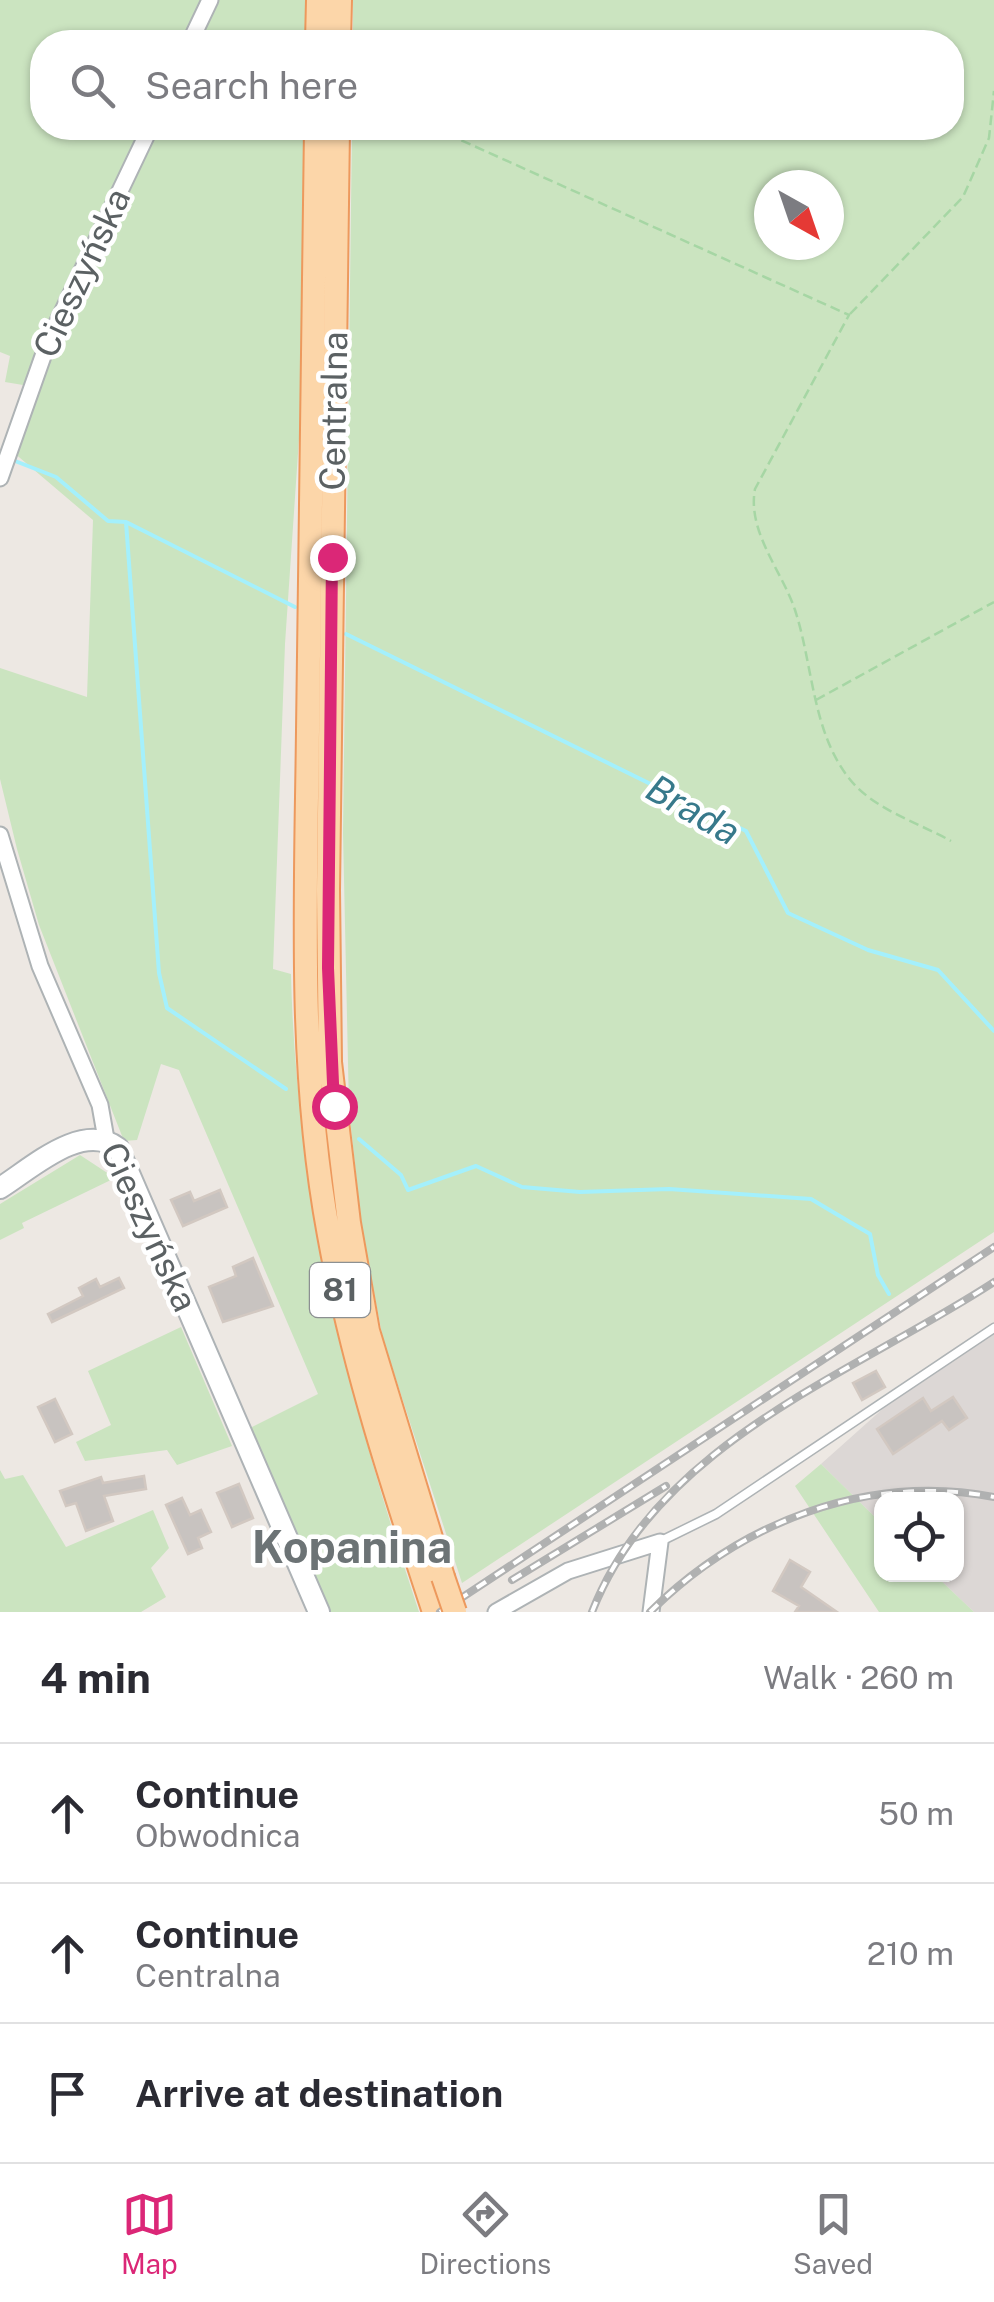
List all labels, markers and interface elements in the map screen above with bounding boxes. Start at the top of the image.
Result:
search box [30,30,964,140]
icon: search [65,58,120,113]
text: Search here [145,63,358,108]
north arrow [754,170,844,260]
street label: Cieszyńska [25,182,138,364]
street label: Centralna [312,331,355,491]
route end [310,535,356,581]
water label: Brada [638,765,748,854]
route start [312,1084,358,1130]
street label: Cieszyńska [93,1136,206,1318]
road number: 81 [310,1263,370,1317]
map controls [874,1492,964,1582]
button: locate [874,1492,964,1582]
district label: Kopanina [252,1520,452,1573]
text: 4 min [40,1653,151,1702]
text: Walk · 260 m [763,1659,954,1696]
text: Continue [135,1772,299,1817]
icon: ahead [40,1786,95,1841]
text: 50 m [878,1795,954,1832]
text: Obwodnica [135,1817,300,1854]
text: Continue [135,1912,299,1957]
icon: ahead [40,1926,95,1981]
text: 210 m [867,1935,954,1972]
text: Centralna [135,1957,281,1994]
icon: arrive [40,2066,95,2121]
text: Arrive at destination [135,2071,503,2116]
tab: Map [121,2187,178,2280]
tab: Directions [420,2187,551,2280]
tab: Saved [793,2187,873,2280]

